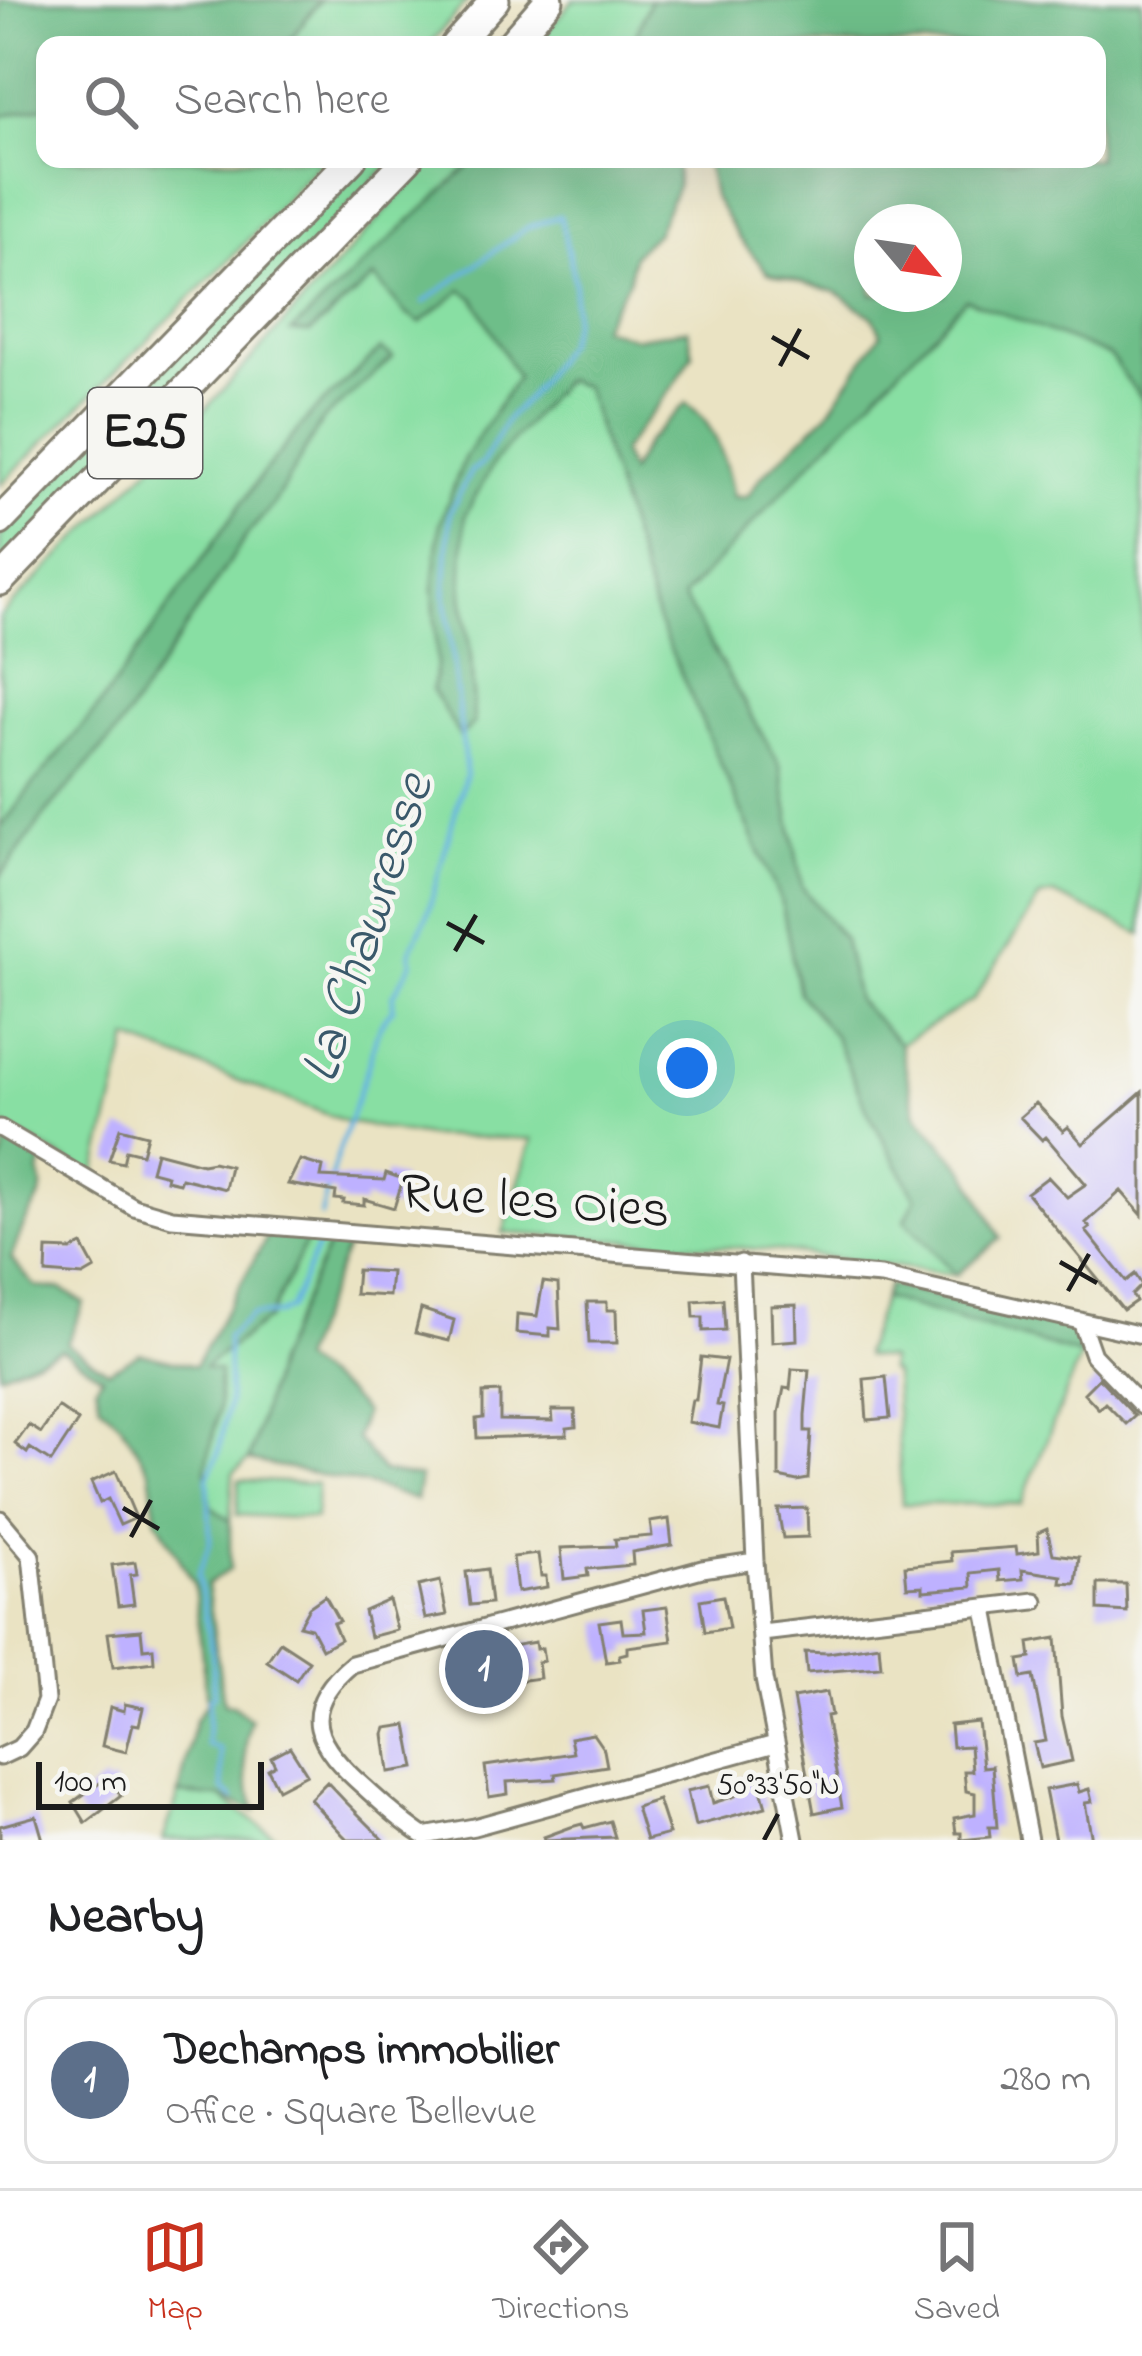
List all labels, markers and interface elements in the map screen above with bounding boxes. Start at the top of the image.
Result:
search box [36,36,1106,168]
icon: search [78,69,144,135]
text: Search here [174,69,390,135]
north arrow [854,204,962,312]
road number: E25 [88,388,202,478]
water label: La Chawresse [281,762,460,1094]
your location [657,1038,717,1098]
street label: Rue les Oies [398,1156,672,1252]
pin: 1 [445,1624,523,1714]
scale bar [36,1756,264,1809]
text: 100 m [54,1759,127,1807]
text: 50°33'50"N [716,1765,840,1809]
text: Nearby [48,1881,204,1956]
text: Dechamps immobilier [165,2019,559,2085]
text: 1 [84,2052,96,2109]
text: 280 m [1000,2052,1091,2109]
text: Office · Square Bellevue [165,2085,536,2142]
tab: Map [142,2214,208,2334]
tab: Directions [492,2214,629,2334]
tab: Saved [914,2214,1000,2334]

